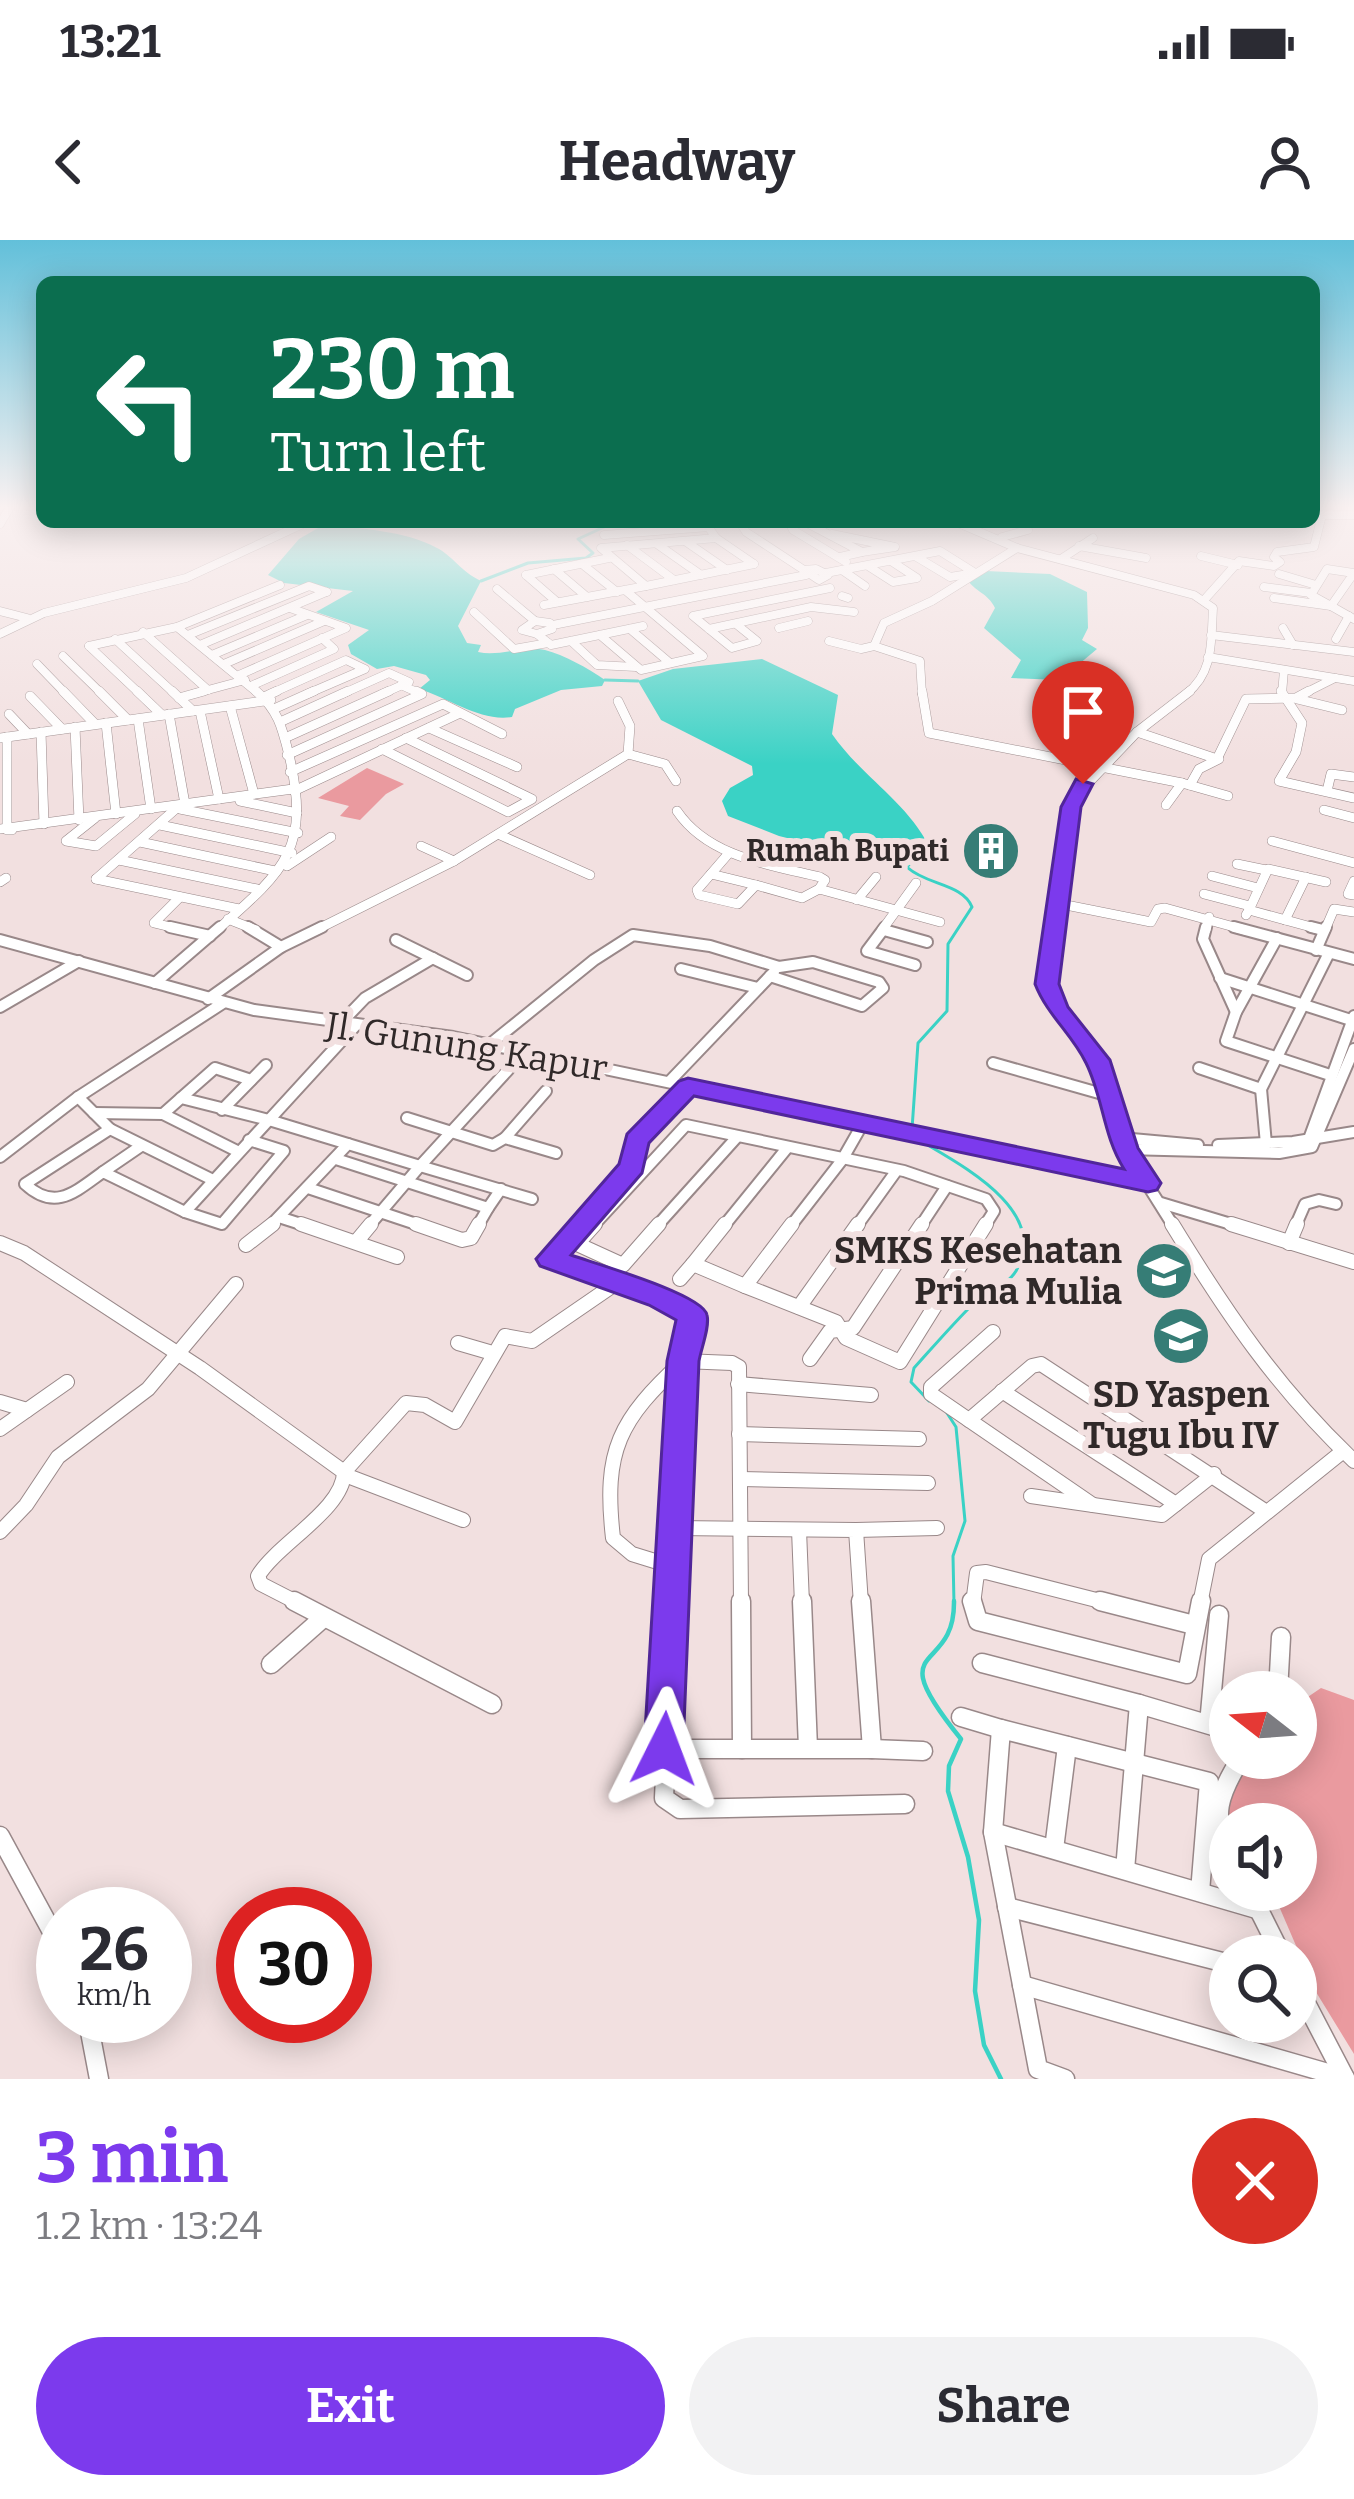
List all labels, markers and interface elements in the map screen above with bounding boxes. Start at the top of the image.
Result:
text: 13:21 [60,15,161,69]
icon: back [36,129,102,195]
icon: person [1252,129,1318,195]
text: Headway [559,130,795,194]
text: 230 m [270,319,514,420]
icon: left [72,324,228,480]
text: Turn left [270,421,486,485]
pin [1032,661,1134,784]
icon: arrive [1050,679,1116,745]
building icon: Rumah Bupati [960,820,1022,882]
place label: Rumah Bupati [746,833,949,869]
street label: Jl. Gunung Kapur [322,1003,611,1091]
place label: SMKS Kesehatan Prima Mulia [834,1229,1122,1314]
school or university icon: SMKS Kesehatan Prima Mulia [1133,1240,1195,1302]
school or university icon: SD Yaspen Tugu Ibu IV [1150,1305,1212,1367]
place label: SD Yaspen Tugu Ibu IV [1083,1373,1279,1458]
north arrow [1209,1671,1317,1779]
map controls [1209,1671,1317,2043]
position arrow [601,1686,727,1812]
button: sound [1209,1803,1317,1911]
speed limit sign: 30 [216,1887,372,2043]
text: 26 [79,1914,149,1986]
button: search [1209,1935,1317,2043]
text: km/h [77,1977,151,2013]
text: 3 min [36,2115,228,2201]
button: close [1192,2118,1318,2244]
text: 1.2 km · 13:24 [36,2203,262,2249]
button: Exit [36,2337,665,2475]
button: Share [689,2337,1318,2475]

